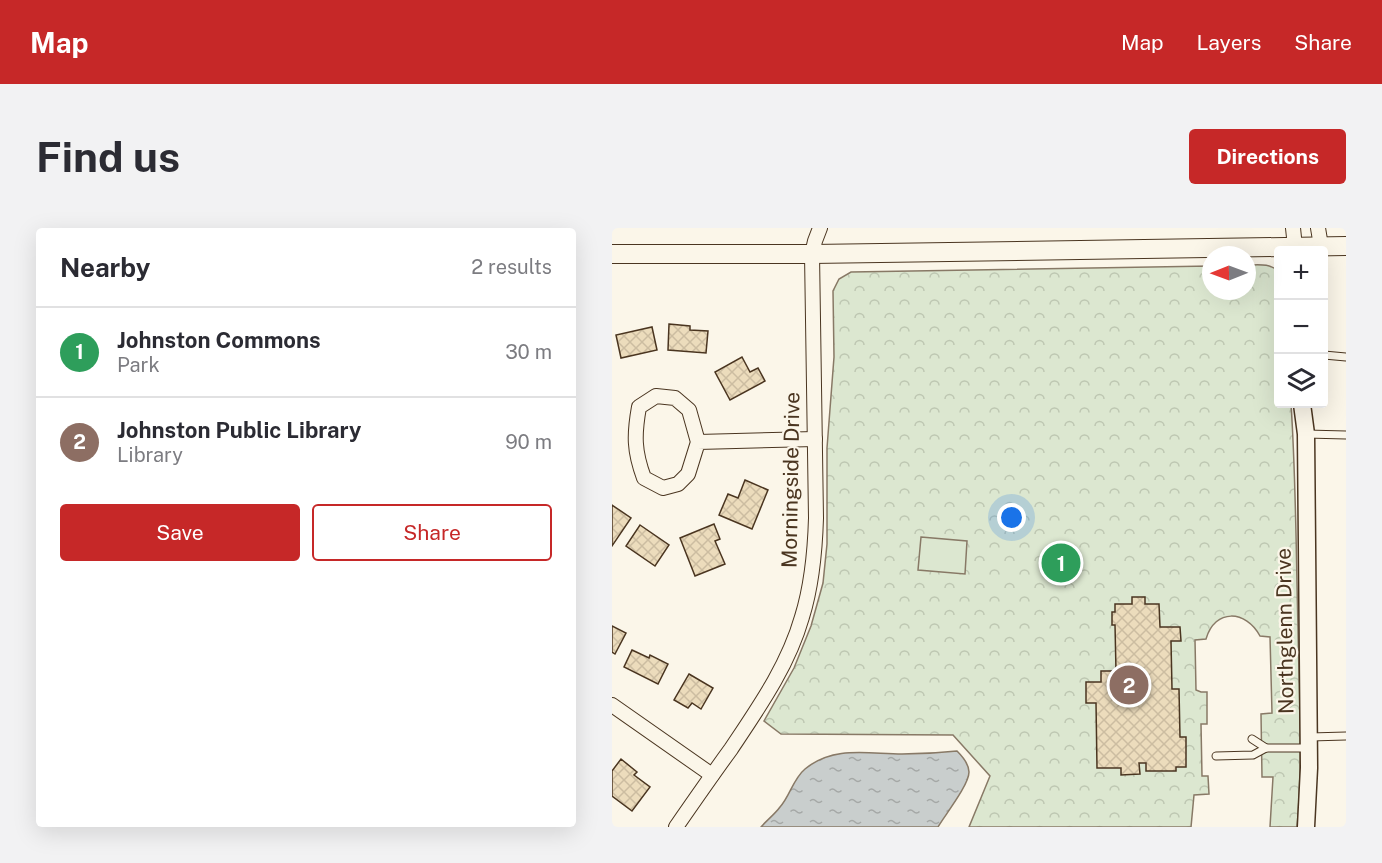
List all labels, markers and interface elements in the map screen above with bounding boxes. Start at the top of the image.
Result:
text: Map [30,26,89,59]
text: Map [1121,30,1164,55]
text: Layers [1197,30,1261,55]
text: Share [1294,30,1352,55]
button: Directions [1189,129,1346,184]
text: Find us [36,132,180,181]
north arrow [1202,246,1256,300]
map controls [1274,246,1328,408]
button: + [1274,246,1328,300]
text: Nearby [60,252,150,283]
text: 2 results [471,255,552,279]
button: − [1274,300,1328,354]
text: Johnston Commons [117,327,321,353]
text: 1 [75,340,84,364]
text: 30 m [505,340,552,364]
text: Park [117,353,160,377]
button: layers [1274,354,1328,408]
street label: Morningside Drive [776,392,805,568]
text: Johnston Public Library [117,417,361,443]
text: 2 [73,430,86,454]
text: 90 m [505,430,552,454]
text: Library [117,443,183,467]
your location [997,503,1026,532]
button: Save [60,504,300,561]
button: Share [312,504,552,561]
pin: 1 [1042,540,1080,586]
street label: Northglenn Drive [1271,548,1298,714]
pin: 2 [1110,662,1148,708]

